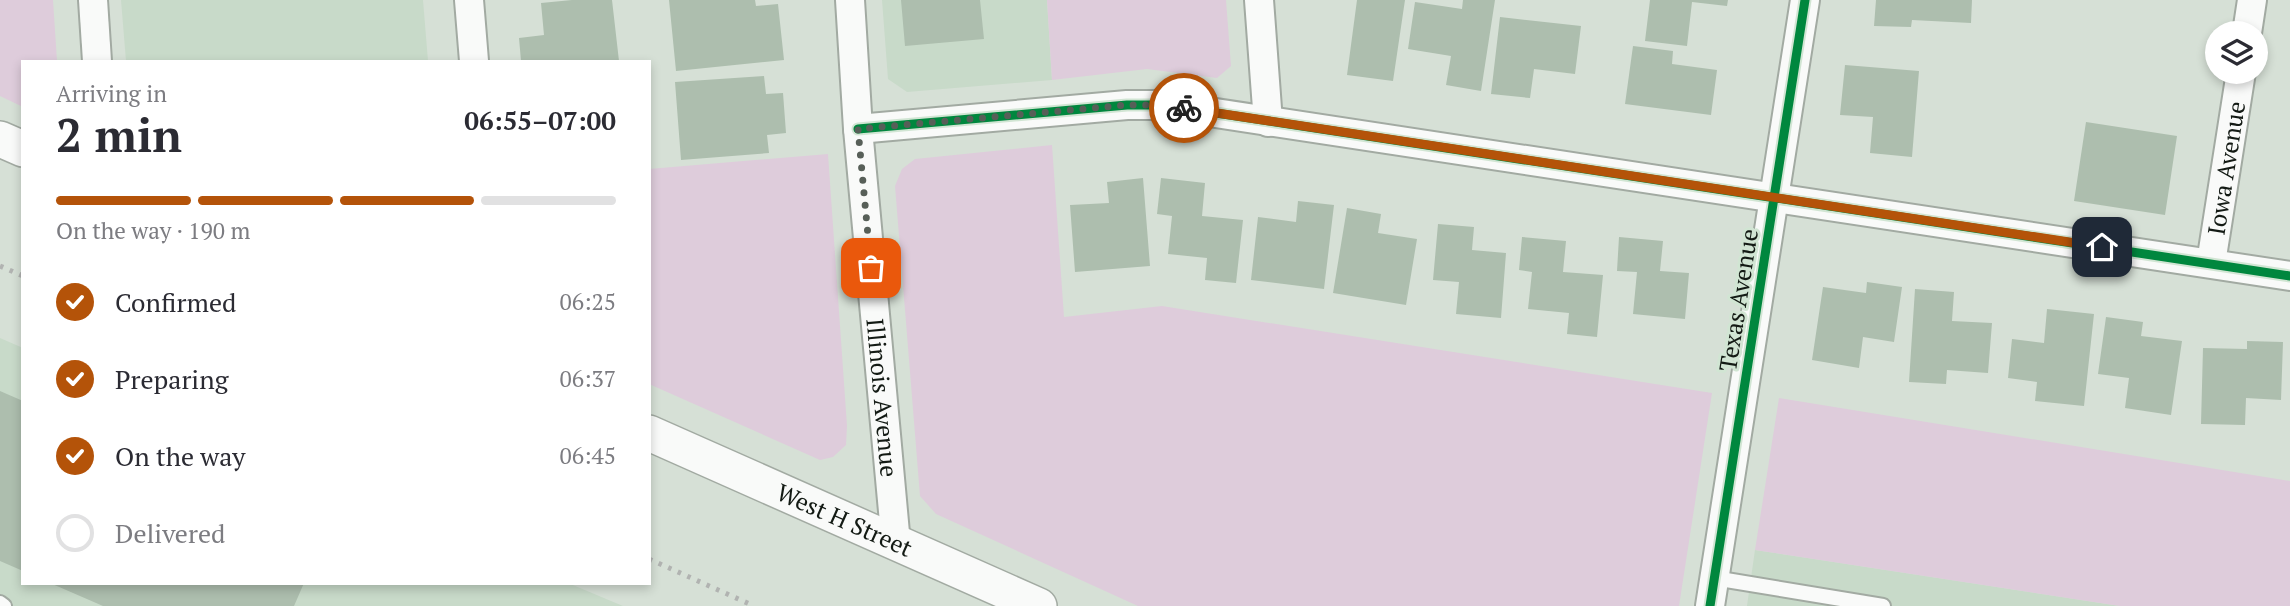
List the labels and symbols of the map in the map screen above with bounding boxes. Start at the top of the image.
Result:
courier [1149,73,1219,143]
street label: Iowa Avenue [2200,99,2252,237]
pin [2072,217,2132,277]
street label: Texas Avenue [1711,226,1765,374]
pin [841,238,901,298]
street label: Illinois Avenue [859,317,906,478]
street label: West H Street [772,476,918,564]

